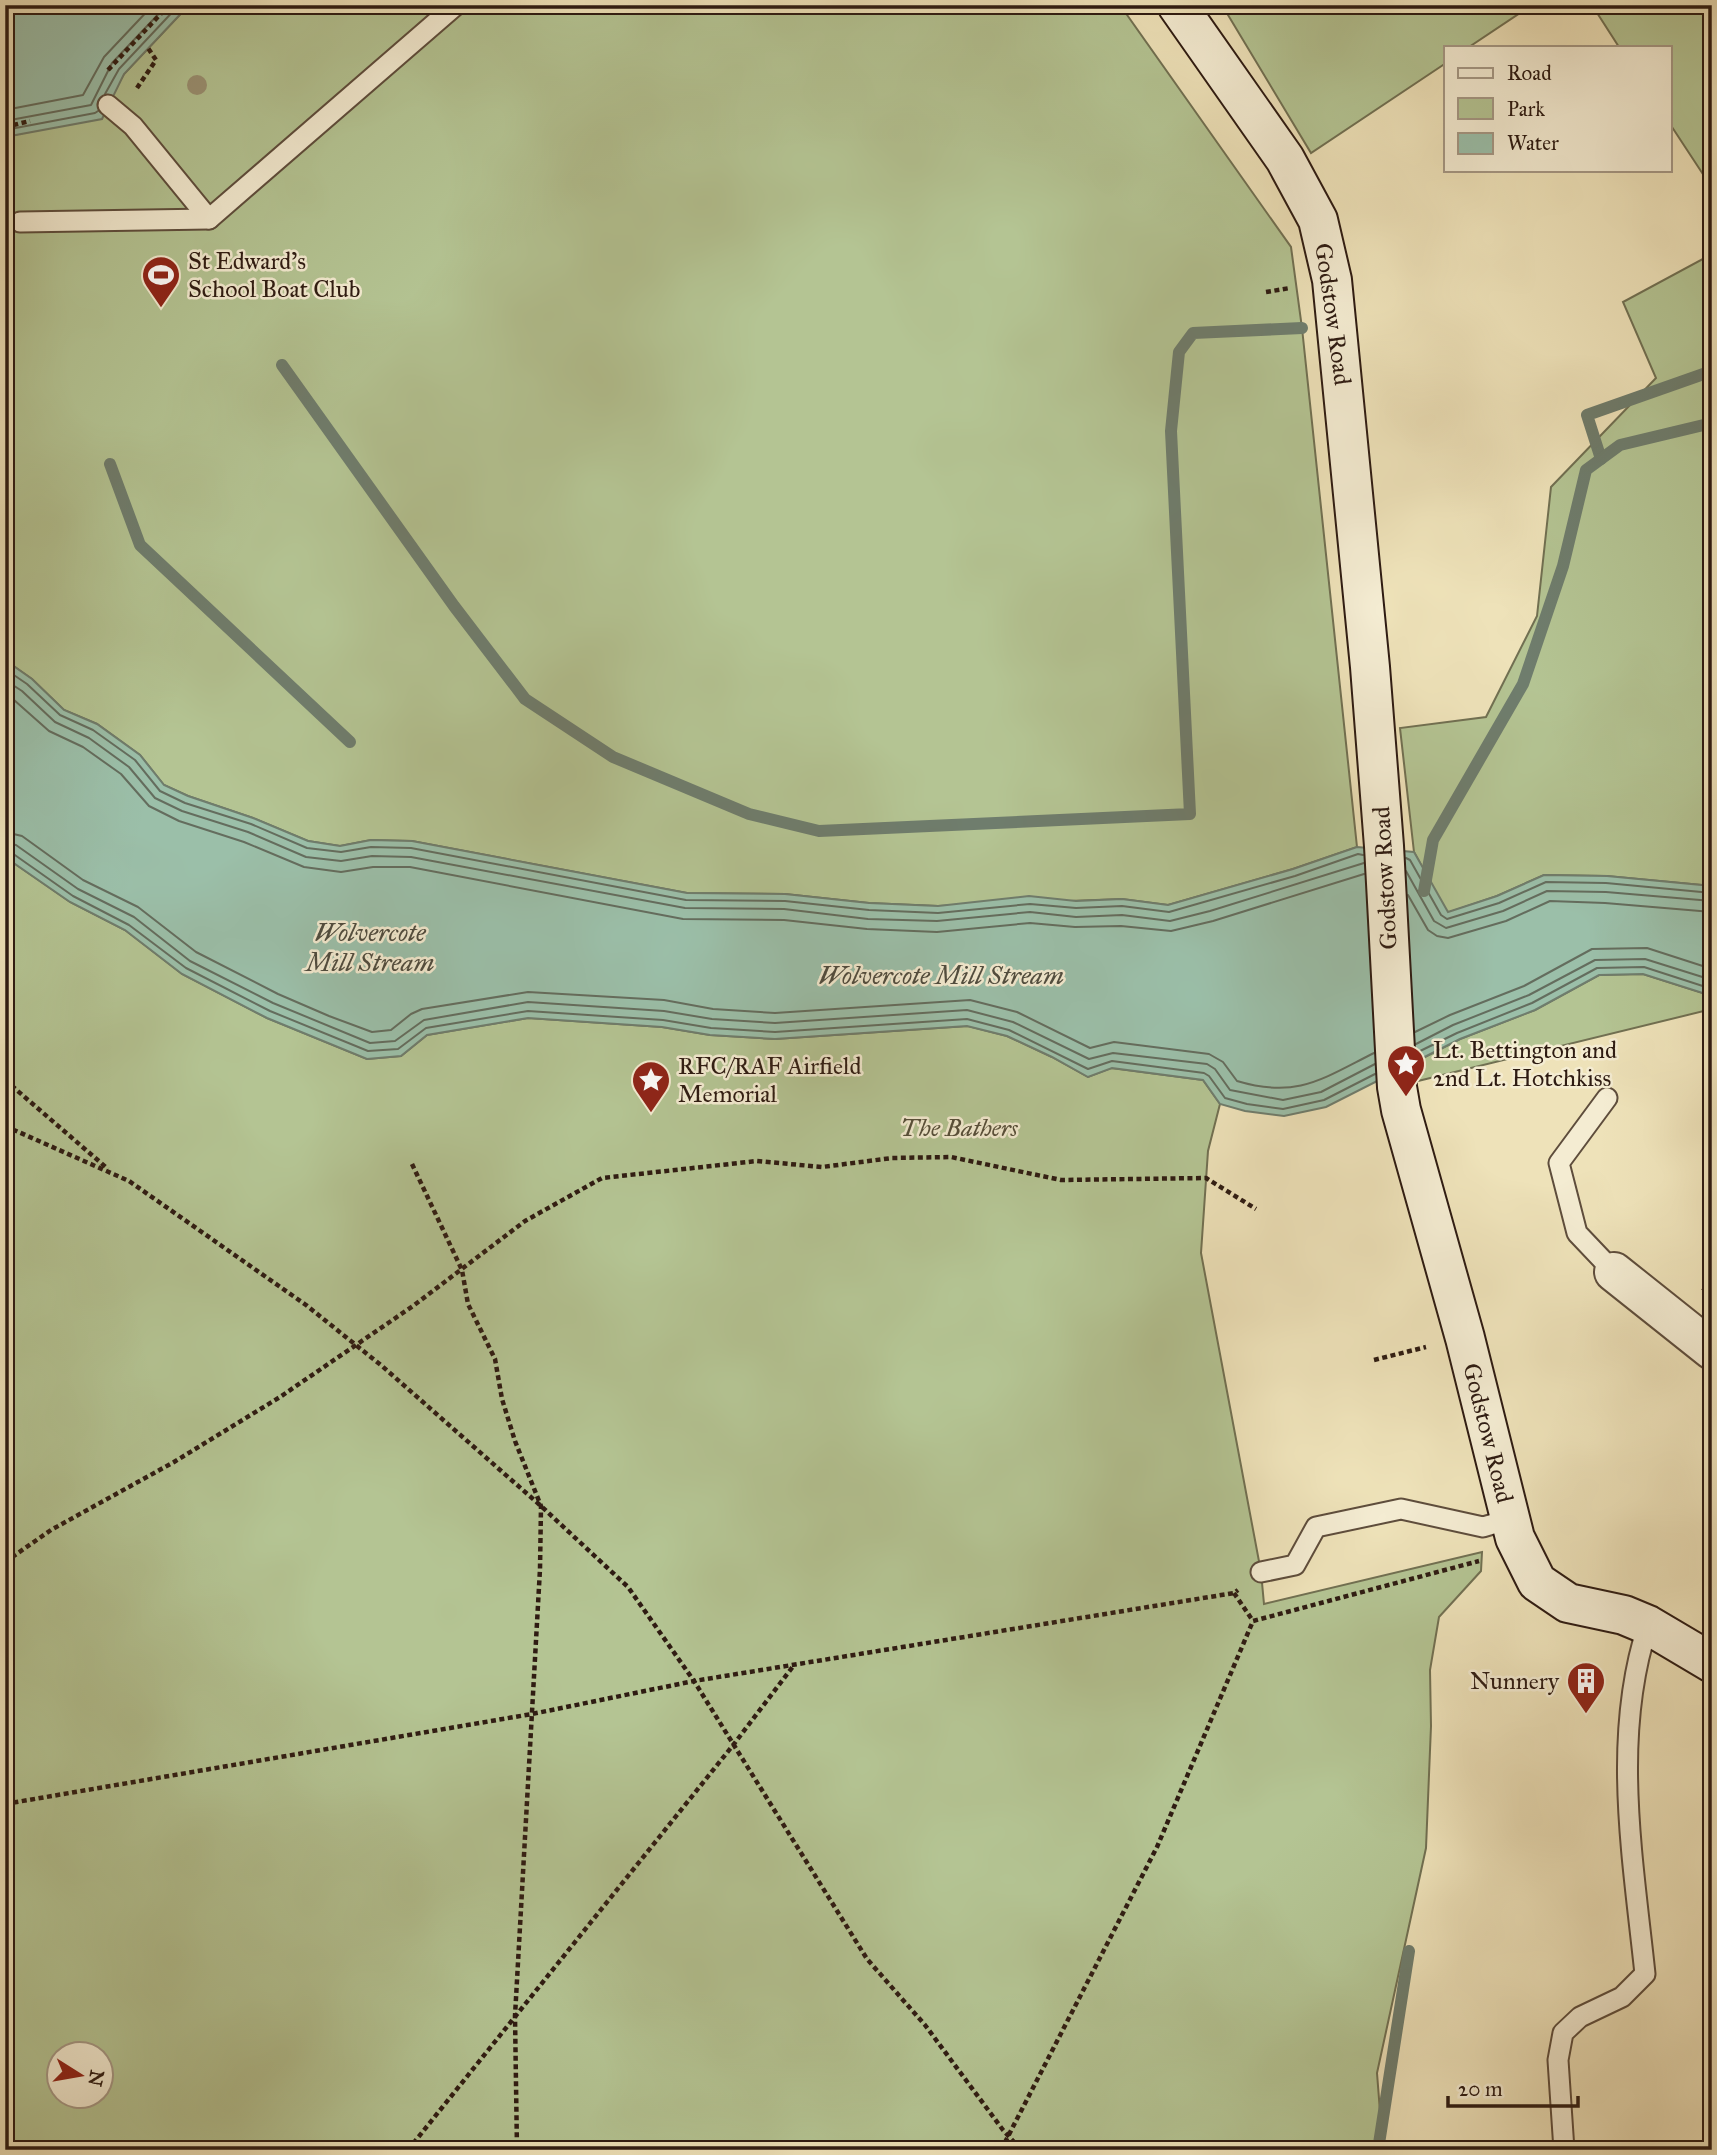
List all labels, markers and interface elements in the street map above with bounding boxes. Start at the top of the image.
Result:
legend [1444,46,1672,172]
text: Road [1507,60,1552,86]
text: Park [1507,96,1545,122]
text: Water [1507,130,1559,156]
street label: Godstow Road [1308,241,1358,387]
place label: St Edward's School Boat Club [188,246,360,304]
sports icon: St Edward's School Boat Club [140,254,182,309]
street label: Godstow Road [1366,806,1404,950]
water label: Wolvercote Mill Stream [303,916,434,978]
water label: Wolvercote Mill Stream [818,959,1064,991]
place label: Lt. Bettington and 2nd Lt. Hotchkiss [1433,1035,1617,1093]
place icon: Lt. Bettington and 2nd Lt. Hotchkiss [1385,1043,1427,1098]
place label: RFC/RAF Airfield Memorial [678,1051,861,1109]
place icon: RFC/RAF Airfield Memorial [630,1059,672,1114]
park label: The Bathers [900,1113,1019,1143]
street label: Godstow Road [1456,1360,1520,1506]
building icon: Nunnery [1565,1660,1607,1715]
place label: Nunnery [1470,1666,1560,1696]
north arrow [46,2039,116,2110]
scale bar [1448,2064,1577,2108]
text: N [83,2068,109,2088]
text: 20 m [1458,2076,1503,2102]

